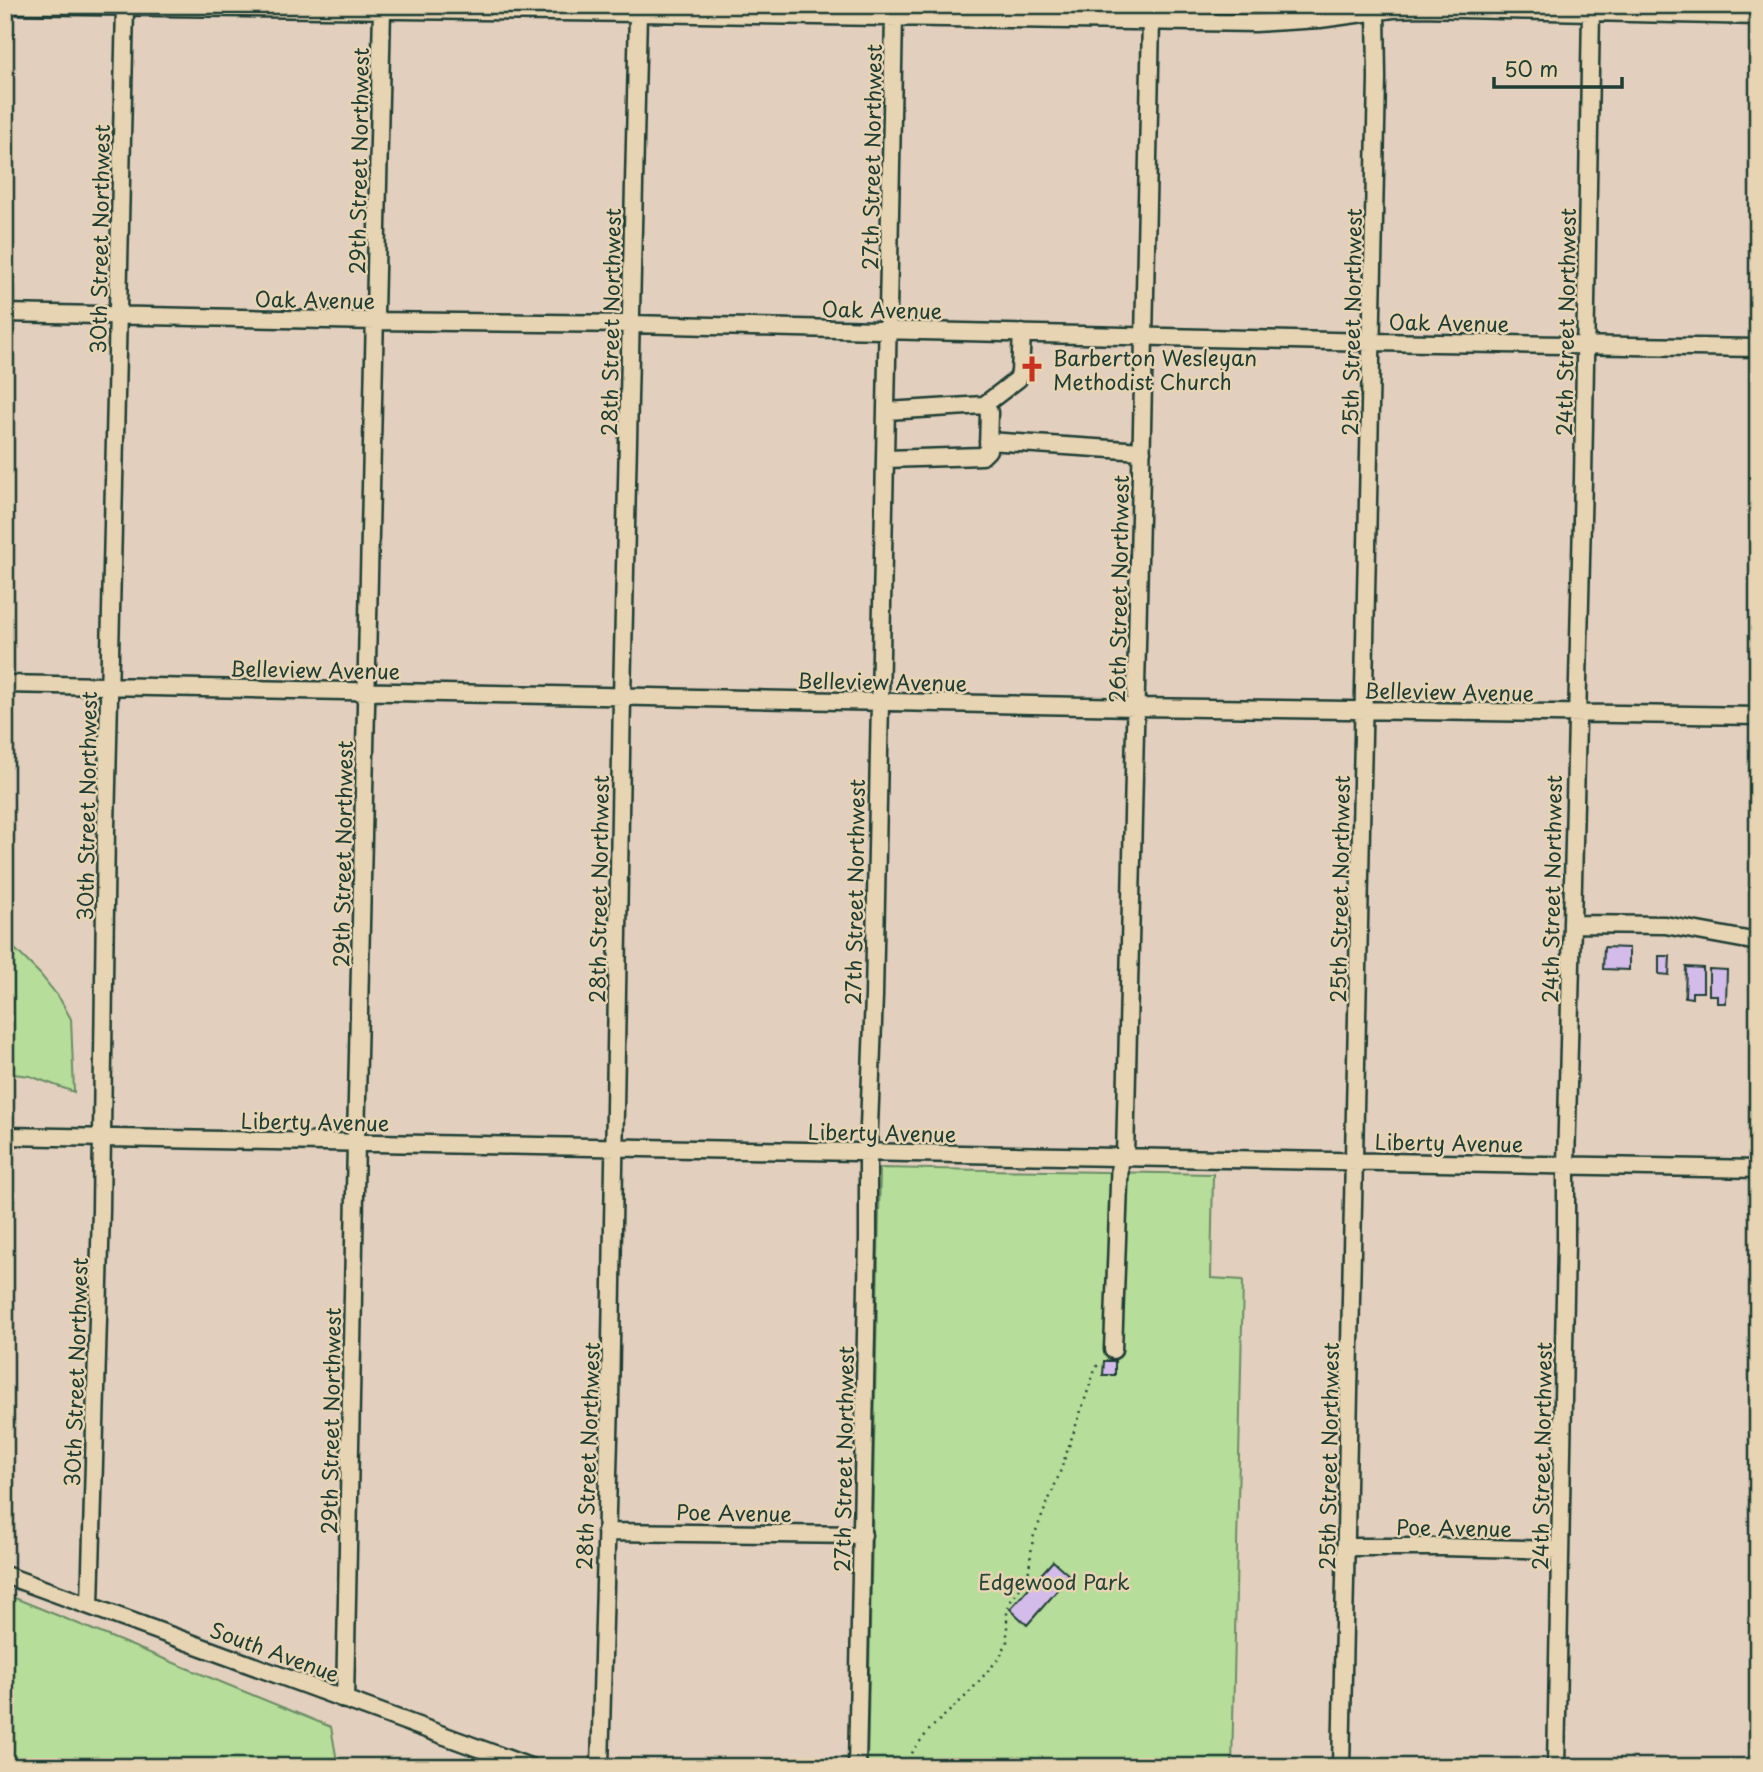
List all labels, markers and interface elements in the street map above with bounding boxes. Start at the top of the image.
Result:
street label: 27th Street Northwest [853,44,889,270]
scale bar [1494,46,1621,90]
street label: 29th Street Northwest [340,47,376,275]
text: 50 m [1504,52,1558,84]
street label: 30th Street Northwest [81,124,117,354]
street label: 28th Street Northwest [592,208,628,436]
street label: 25th Street Northwest [1333,208,1369,436]
street label: 24th Street Northwest [1547,208,1583,436]
street label: Oak Avenue [254,282,376,316]
street label: Oak Avenue [821,292,943,326]
street label: Oak Avenue [1388,305,1510,339]
place label: Barberton Wesleyan Methodist Church [1053,341,1257,397]
church icon: Barberton Wesleyan Methodist Church [1017,354,1047,384]
street label: 26th Street Northwest [1100,475,1136,703]
street label: Belleview Avenue [230,652,400,686]
street label: Belleview Avenue [797,664,967,698]
street label: Belleview Avenue [1364,674,1534,708]
street label: 30th Street Northwest [68,691,104,921]
street label: 29th Street Northwest [324,740,360,968]
street label: 28th Street Northwest [580,775,616,1003]
street label: 25th Street Northwest [1321,775,1357,1003]
street label: 24th Street Northwest [1533,775,1569,1003]
street label: 27th Street Northwest [836,779,872,1005]
street label: Liberty Avenue [240,1104,390,1138]
street label: Liberty Avenue [807,1115,957,1149]
street label: Liberty Avenue [1374,1125,1524,1159]
street label: 30th Street Northwest [55,1257,95,1487]
street label: 29th Street Northwest [312,1307,348,1535]
street label: 28th Street Northwest [567,1341,607,1571]
street label: 25th Street Northwest [1310,1342,1346,1570]
street label: 24th Street Northwest [1523,1342,1559,1570]
street label: 27th Street Northwest [825,1346,861,1572]
street label: Poe Avenue [676,1495,792,1529]
street label: Poe Avenue [1396,1510,1512,1544]
park label: Edgewood Park [978,1565,1130,1597]
street label: South Avenue [206,1613,344,1689]

